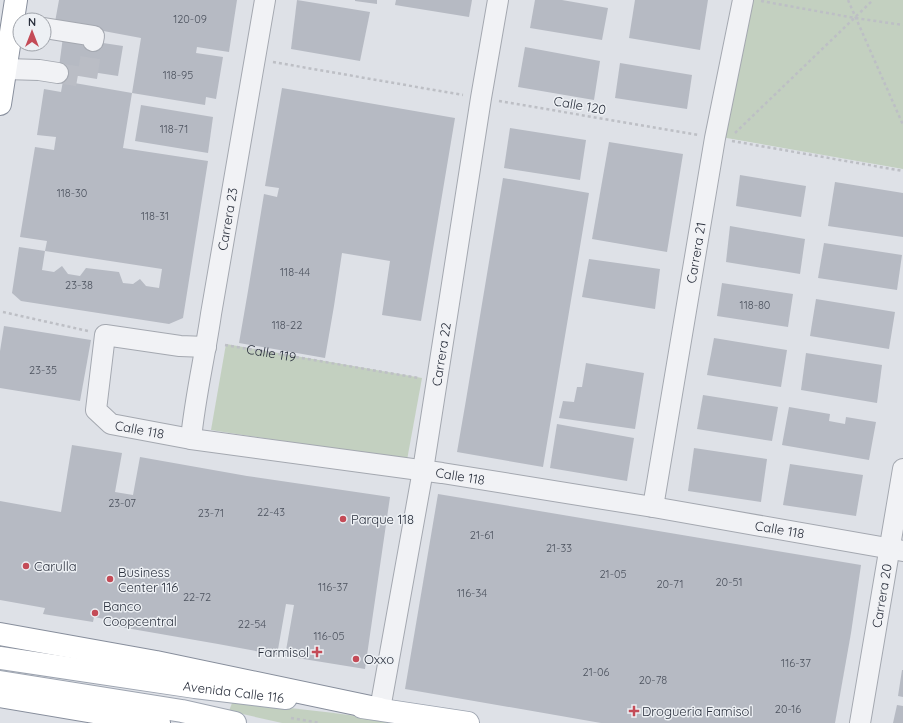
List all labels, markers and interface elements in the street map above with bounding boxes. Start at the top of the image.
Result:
north arrow [12,12,52,52]
house number: 120-09 [173,12,207,26]
text: N [28,15,36,29]
house number: 118-95 [163,68,193,82]
street label: Calle 120 [553,93,608,118]
house number: 118-71 [160,122,188,136]
house number: 118-30 [57,186,87,200]
street label: Carrera 23 [214,186,241,252]
house number: 118-31 [141,209,169,223]
street label: Carrera 21 [683,221,709,284]
house number: 118-44 [280,265,310,279]
house number: 23-38 [65,278,93,292]
house number: 118-80 [740,298,770,312]
house number: 118-22 [272,318,302,332]
street label: Carrera 22 [428,321,454,387]
street label: Calle 119 [245,341,297,365]
house number: 23-35 [29,363,57,377]
street label: Calle 118 [114,417,166,442]
street label: Calle 118 [434,464,486,488]
house number: 23-07 [108,496,136,510]
house number: 22-43 [257,505,285,519]
house number: 23-71 [198,506,224,520]
place label: Parque 118 [351,511,414,527]
marker: Parque 118 [338,514,348,524]
street label: Calle 118 [754,517,806,542]
house number: 21-61 [470,528,494,542]
house number: 21-33 [546,541,572,555]
place label: Carulla [34,558,77,574]
marker: Carulla [21,561,31,571]
street label: Carrera 20 [868,562,895,629]
place label: Business Center 116 [118,564,178,595]
house number: 21-05 [600,567,627,581]
marker: Business Center 116 [105,574,115,584]
house number: 20-51 [716,575,743,589]
house number: 20-71 [656,577,684,591]
house number: 116-37 [318,580,348,594]
house number: 116-34 [457,586,487,600]
house number: 22-72 [183,590,211,604]
place label: Banco Coopcentral [103,598,177,629]
marker: Banco Coopcentral [90,608,100,618]
house number: 22-54 [238,617,266,631]
house number: 116-05 [314,629,344,643]
place label: Farmisol [257,644,309,660]
marker: Farmisol [312,647,322,657]
place label: Oxxo [364,651,394,667]
marker: Oxxo [351,654,361,664]
house number: 116-37 [781,656,811,670]
house number: 21-06 [583,665,610,679]
house number: 20-78 [639,673,667,687]
street label: Avenida Calle 116 [182,677,285,706]
house number: 20-16 [775,702,801,716]
place label: Drogueria Famisol [642,703,752,719]
marker: Drogueria Famisol [629,706,639,716]

